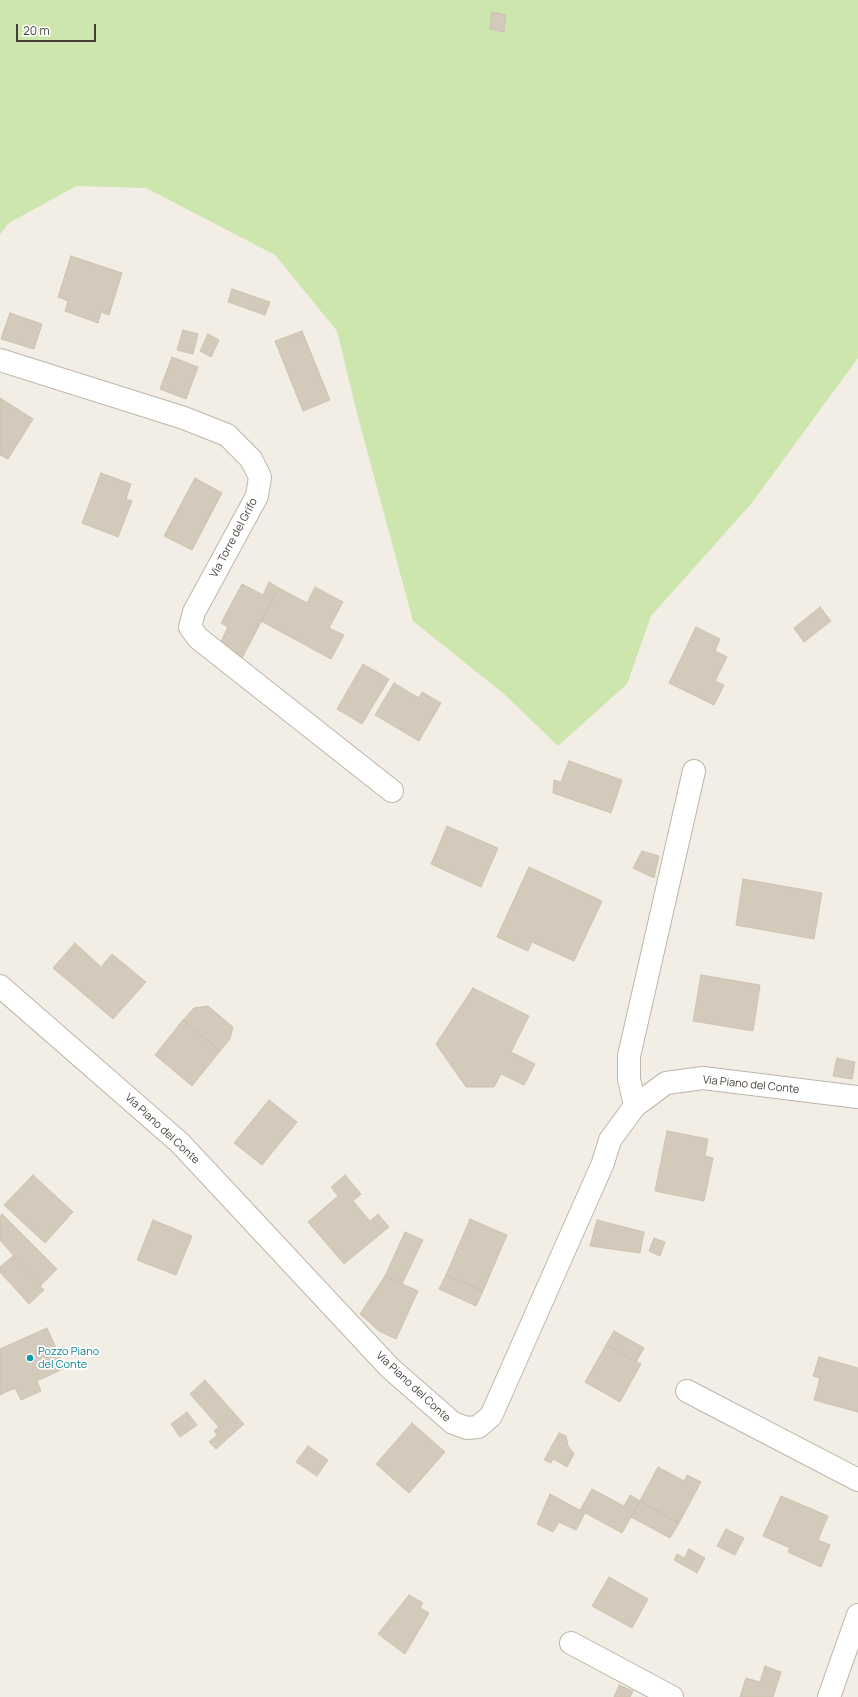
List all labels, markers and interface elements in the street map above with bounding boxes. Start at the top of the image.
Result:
scale bar [18,16,98,42]
text: 20 m [23,22,50,39]
street label: Via Torre del Grifo [207,496,261,580]
street label: Via Piano del Conte [702,1073,800,1097]
street label: Via Piano del Conte [122,1091,202,1167]
place label: Pozzo Piano del Conte [38,1345,99,1371]
street label: Via Piano del Conte [373,1349,453,1425]
marker: Pozzo Piano del Conte [25,1353,35,1363]

